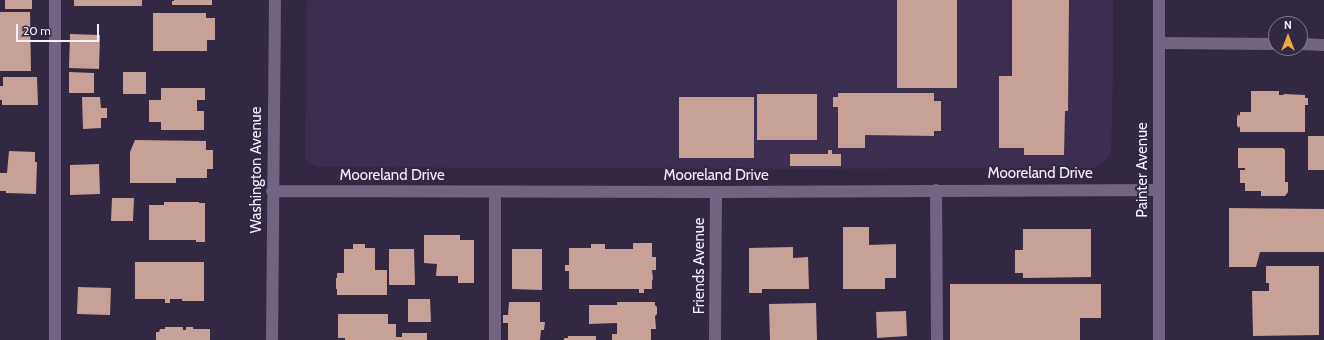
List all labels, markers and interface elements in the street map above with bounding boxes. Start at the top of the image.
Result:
scale bar [18,16,101,42]
north arrow [1268,16,1308,56]
text: N [1284,18,1292,32]
text: 20 m [23,23,51,38]
street label: Washington Avenue [248,107,266,233]
street label: Painter Avenue [1134,122,1152,218]
street label: Mooreland Drive [987,165,1093,183]
street label: Mooreland Drive [339,167,445,185]
street label: Mooreland Drive [663,167,769,185]
street label: Friends Avenue [691,218,709,314]

